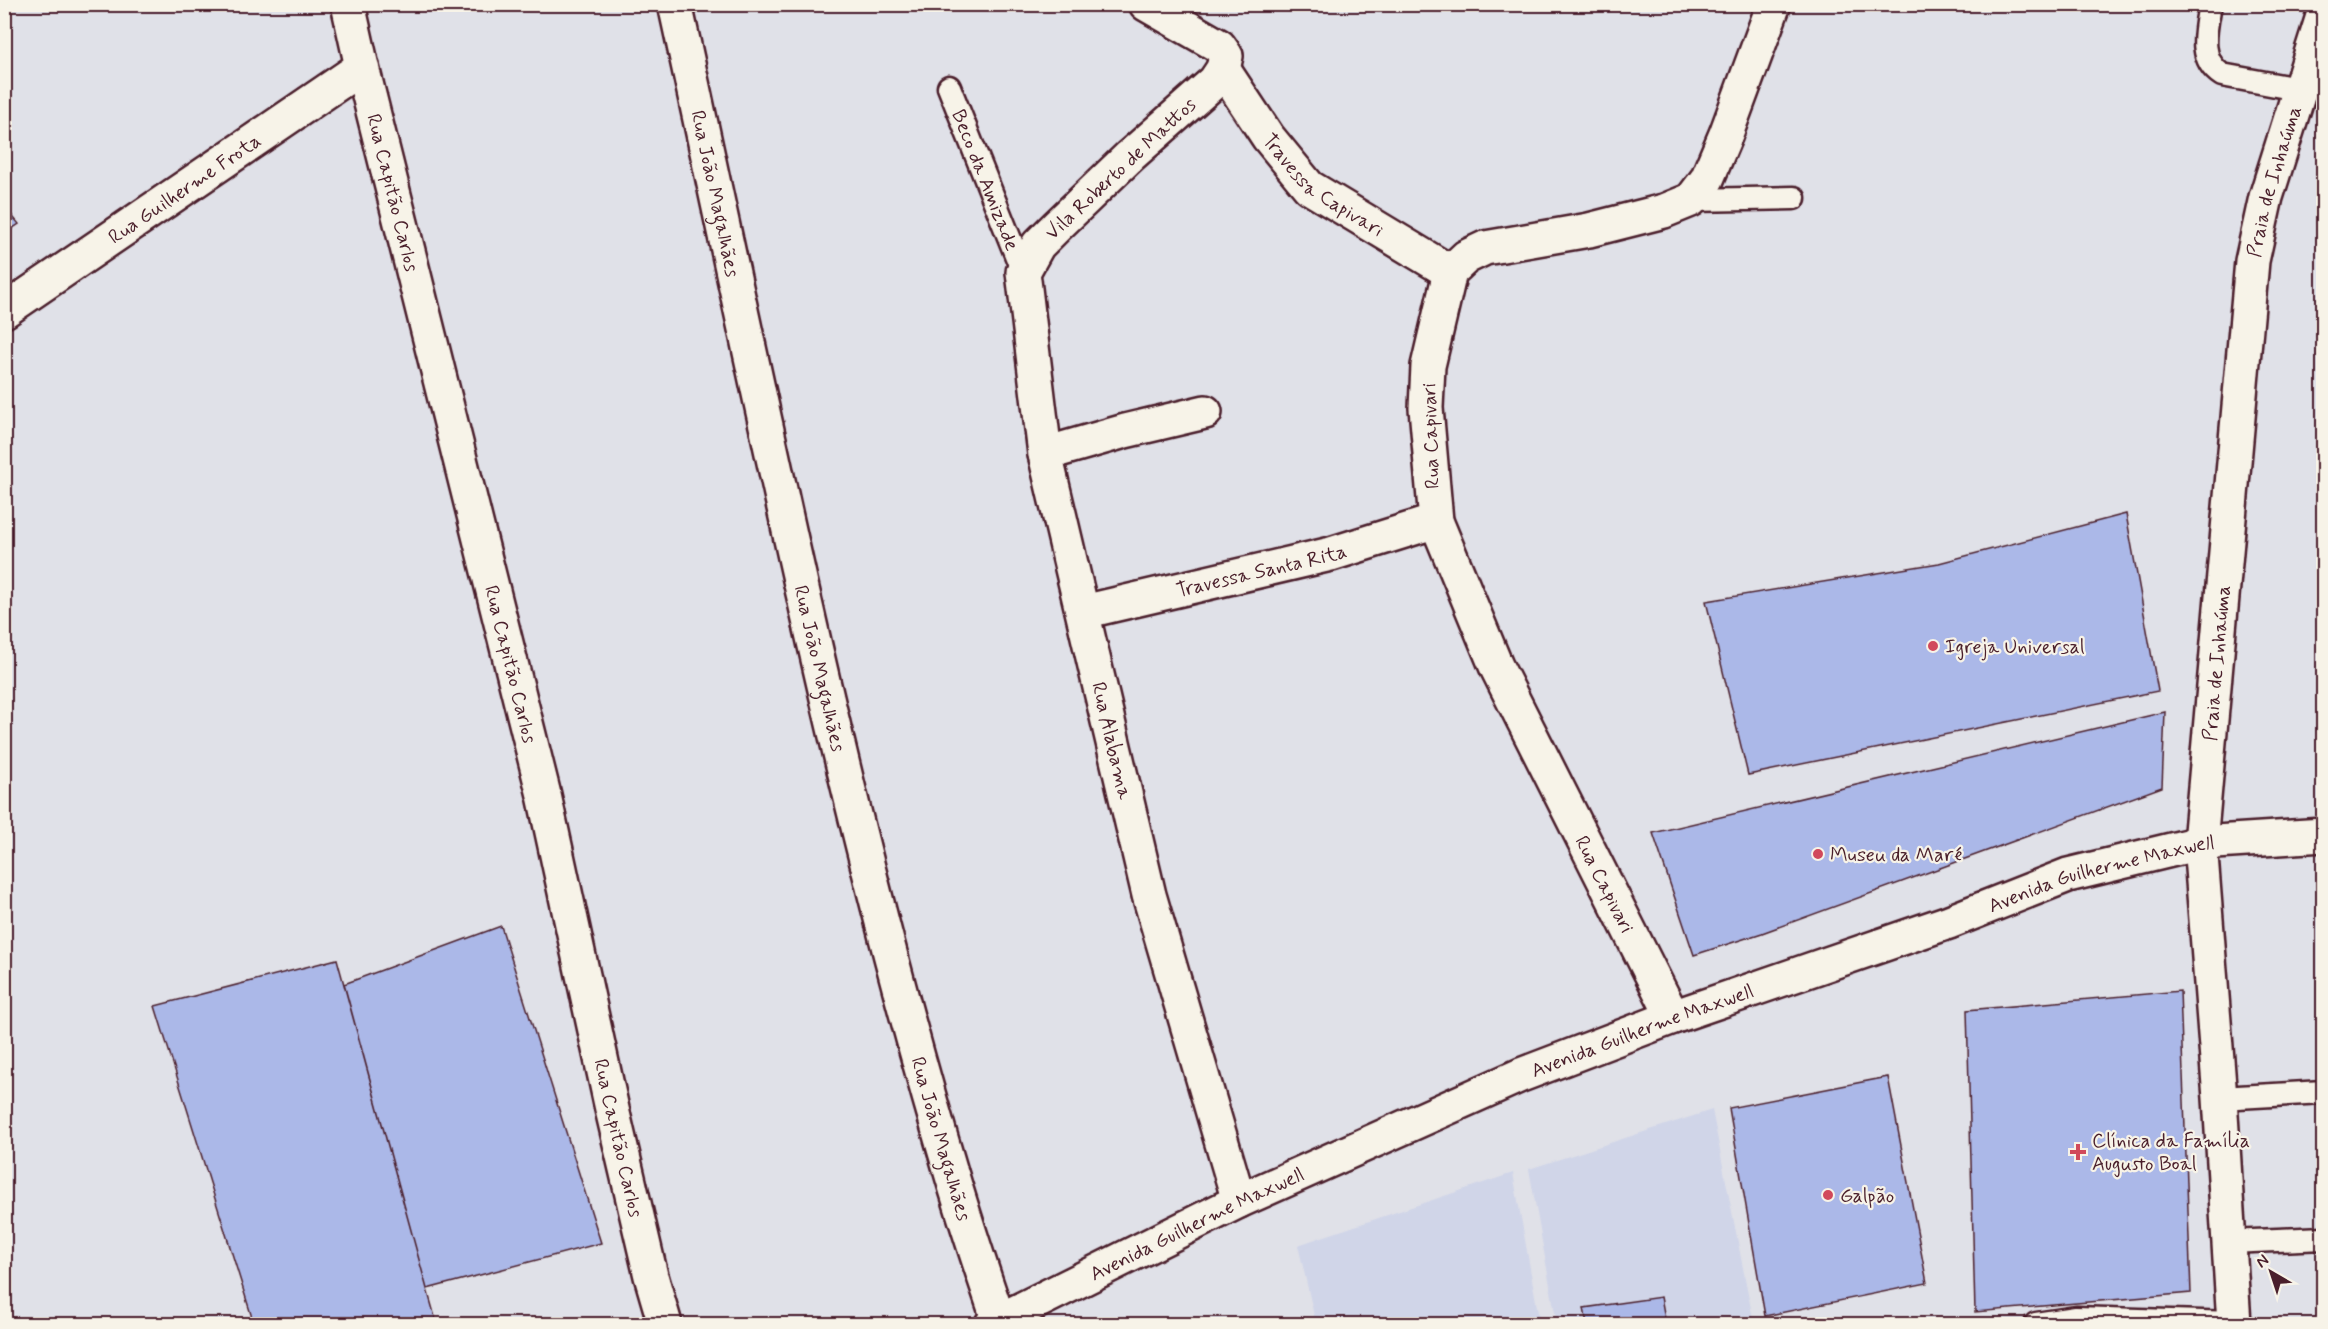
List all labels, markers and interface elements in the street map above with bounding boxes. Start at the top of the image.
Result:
street label: Vila Roberto de Mattos [1040,92,1203,246]
street label: Praia de Inhaúma [2241,103,2309,260]
street label: Beco da Amizade [944,106,1025,255]
street label: Rua João Magalhães [683,108,746,280]
street label: Rua Capitão Carlos [359,111,425,275]
street label: Rua Guilherme Frota [103,128,267,251]
street label: Travessa Capivari [1256,128,1389,244]
street label: Rua Capivari [1416,383,1447,489]
street label: Travessa Santa Rita [1174,538,1350,605]
street label: Rua Capitão Carlos [477,583,543,746]
street label: Rua João Magalhães [787,583,851,755]
street label: Praia de Inhaúma [2197,584,2238,742]
place label: Igreja Universal [1945,634,2085,661]
marker: Igreja Universal [1926,639,1940,653]
street label: Rua Alabama [1084,680,1138,803]
street label: Avenida Guilherme Maxwell [1985,830,2215,920]
street label: Rua Capivari [1568,831,1640,938]
place label: Museu da Maré [1830,842,1962,869]
marker: Museu da Maré [1811,847,1825,861]
street label: Avenida Guilherme Maxwell [1528,978,1757,1085]
street label: Rua João Magalhães [904,1054,977,1225]
street label: Rua Capitão Carlos [587,1056,649,1220]
place label: Clínica da Família Augusto Boal [2092,1128,2250,1178]
marker: Clínica da Família Augusto Boal [2069,1143,2087,1161]
street label: Avenida Guilherme Maxwell [1085,1162,1309,1288]
place label: Galpão [1840,1183,1894,1210]
marker: Galpão [1821,1188,1835,1202]
north arrow [2241,1242,2301,1302]
text: N [2252,1250,2273,1273]

